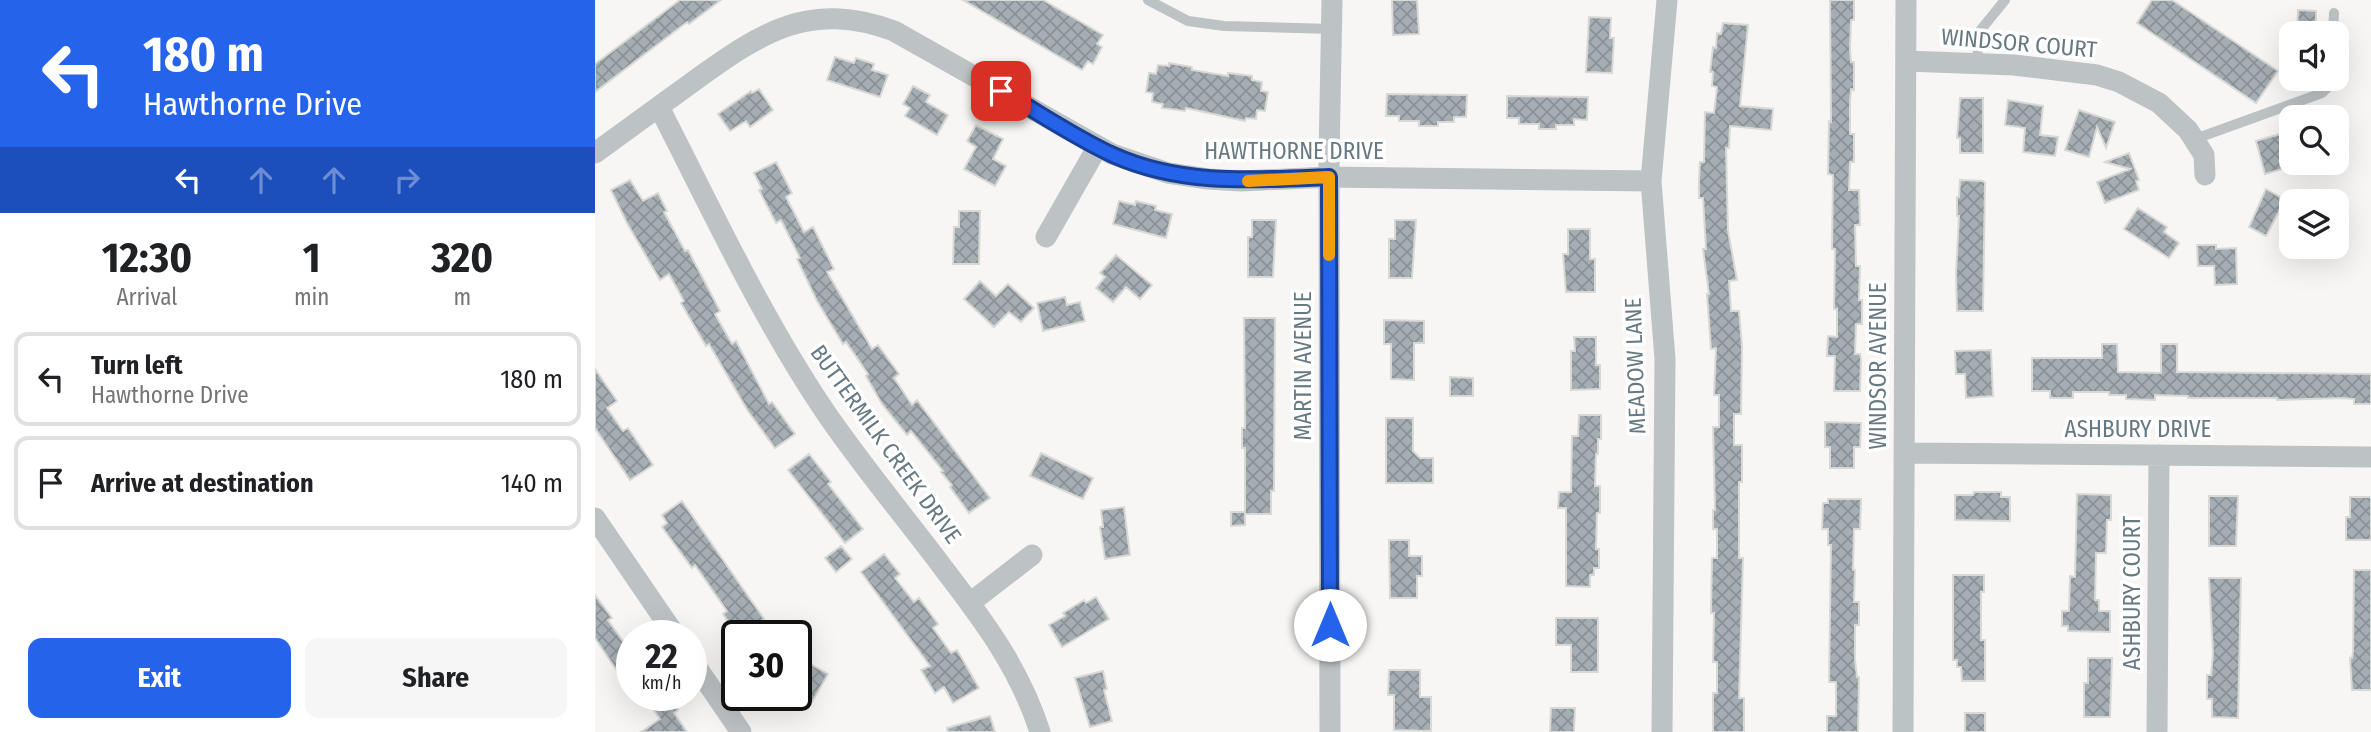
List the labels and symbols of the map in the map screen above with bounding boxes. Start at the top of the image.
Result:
street label: WINDSOR COURT [1940,22,2098,64]
pin [971,61,1031,121]
street label: HAWTHORNE DRIVE [1204,137,1384,165]
street label: WINDSOR AVENUE [1864,283,1892,449]
street label: MARTIN AVENUE [1289,291,1317,441]
street label: MEADOW LANE [1619,297,1651,435]
street label: BUTTERMILK CREEK DRIVE [805,339,967,549]
street label: ASHBURY DRIVE [2065,415,2211,443]
street label: ASHBURY COURT [2118,516,2146,670]
position arrow [1293,588,1367,662]
speed limit sign: 30 [721,620,812,711]

